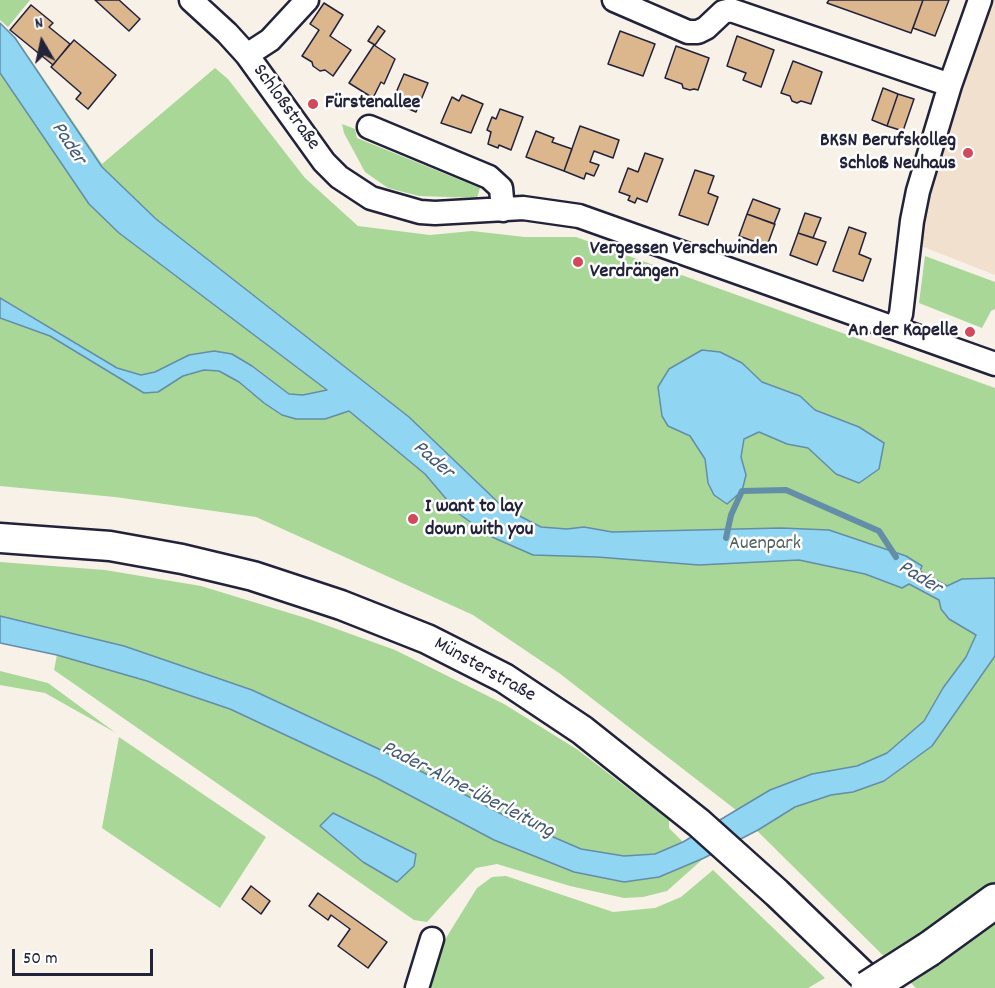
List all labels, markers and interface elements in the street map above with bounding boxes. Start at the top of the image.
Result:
north arrow [12,12,72,72]
text: N [33,12,45,36]
street label: Schloßstraße [246,60,324,156]
place label: Fürstenallee [325,92,420,116]
marker: Fürstenallee [306,97,320,111]
water label: Pader [44,118,90,170]
place label: BKSN Berufskolleg Schloß Neuhaus [820,130,956,177]
marker: BKSN Berufskolleg Schloß Neuhaus [961,146,975,160]
place label: Vergessen Verschwinden Verdrängen [590,238,778,285]
marker: Vergessen Verschwinden Verdrängen [571,255,585,269]
place label: An der Kapelle [848,320,958,344]
marker: An der Kapelle [963,325,977,339]
water label: Pader [406,436,458,486]
place label: I want to lay down with you [425,496,533,543]
marker: I want to lay down with you [406,512,420,526]
park label: Auenpark [729,533,801,557]
water label: Pader [893,556,945,602]
street label: Münsterstraße [429,633,539,709]
water label: Pader-Alme-Überleitung [377,737,557,845]
scale bar [15,937,156,975]
text: 50 m [23,947,58,972]

